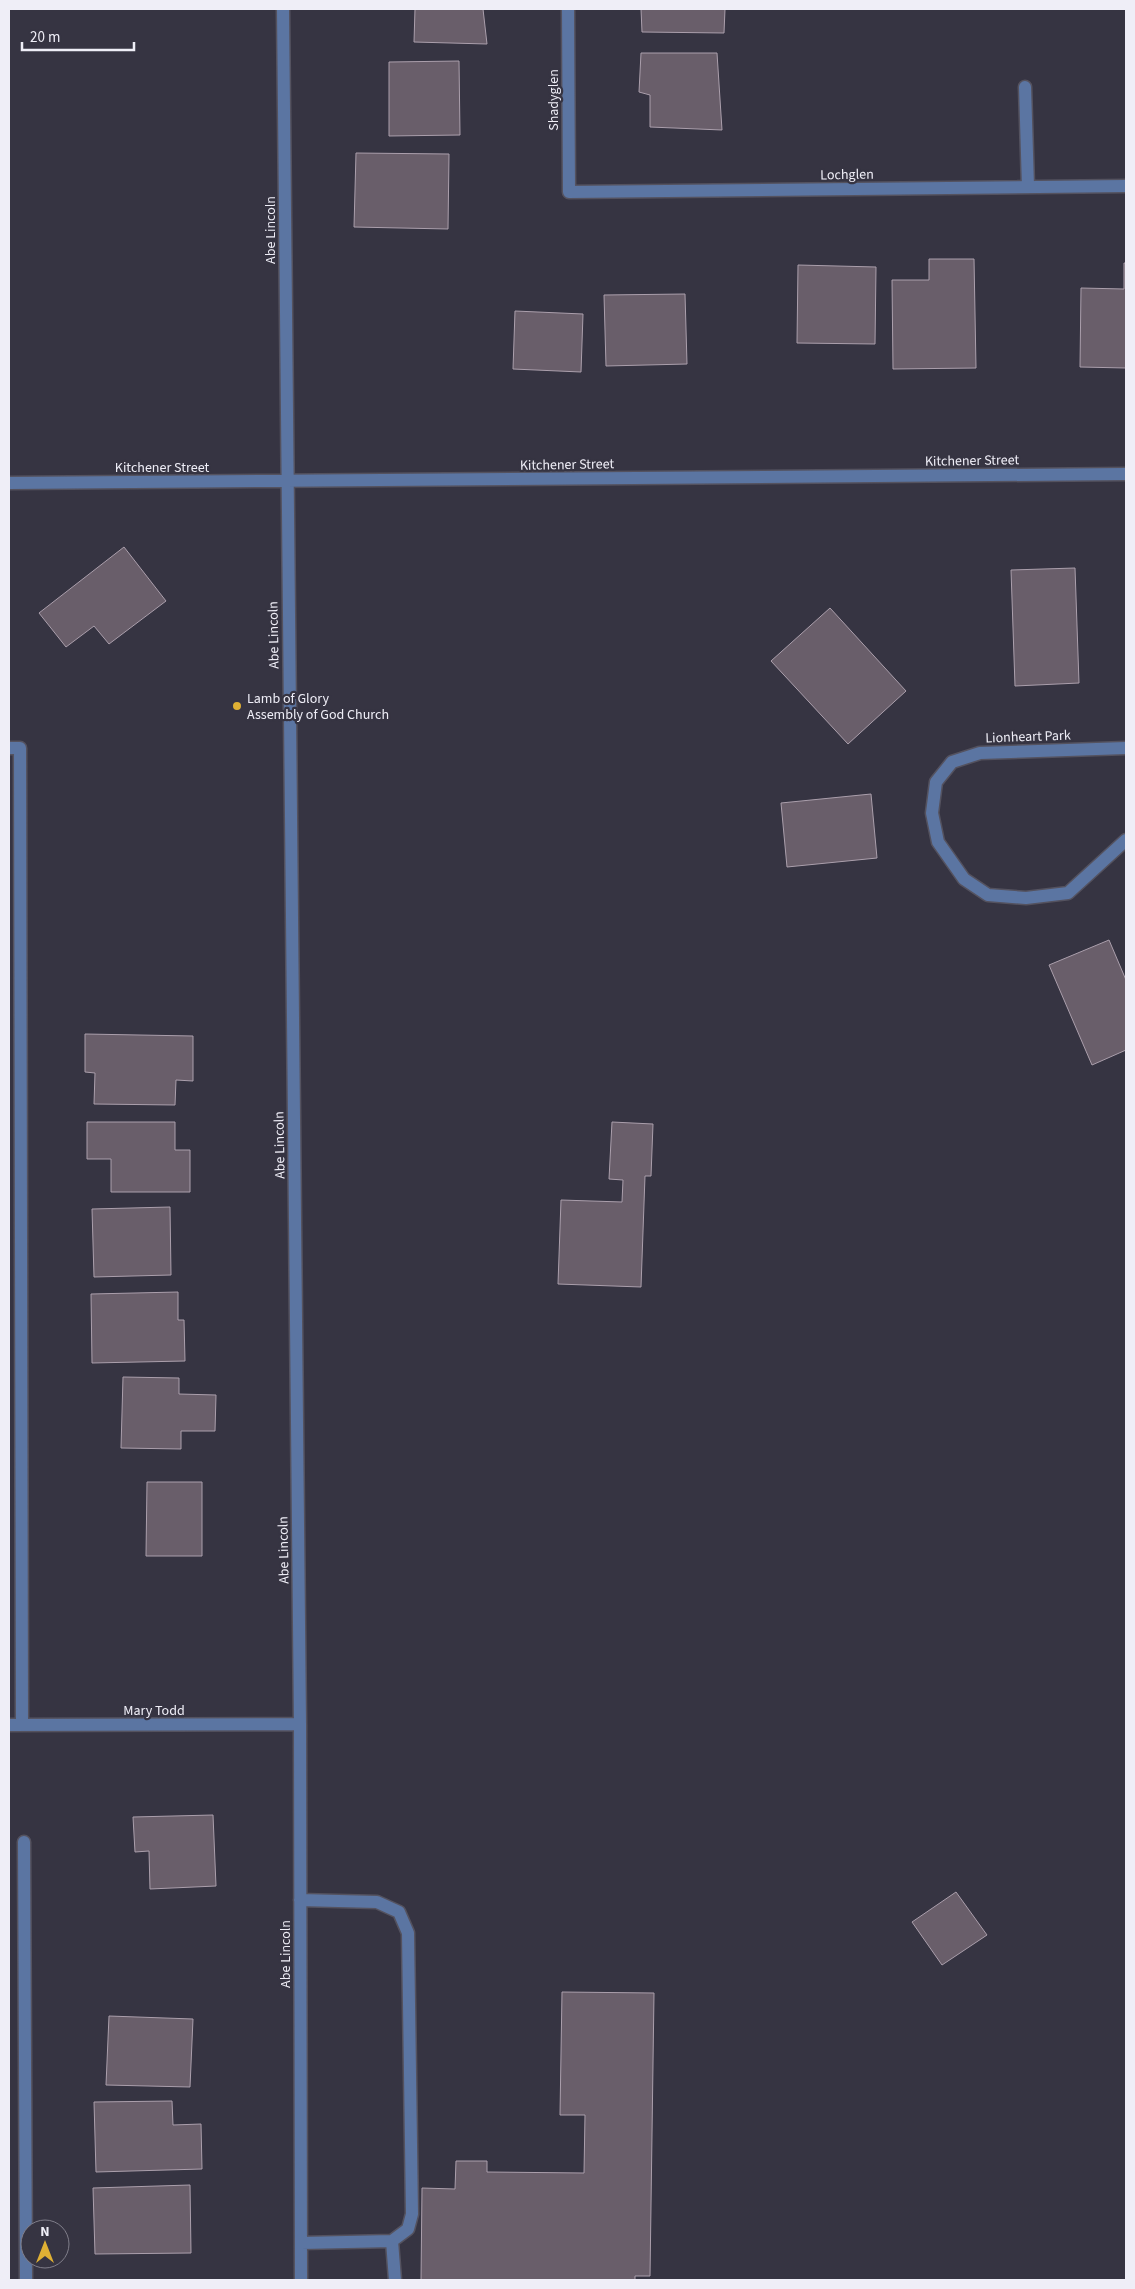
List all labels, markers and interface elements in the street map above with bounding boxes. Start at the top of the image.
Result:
scale bar [22,20,135,52]
text: 20 m [30,27,60,48]
street label: Shadyglen [544,69,564,131]
street label: Lochglen [820,165,874,185]
street label: Abe Lincoln [261,196,281,264]
street label: Kitchener Street [925,450,1020,472]
street label: Kitchener Street [520,454,615,476]
street label: Kitchener Street [115,458,209,478]
street label: Abe Lincoln [263,601,285,669]
place label: Lamb of Glory Assembly of God Church [247,689,389,725]
marker: Lamb of Glory Assembly of God Church [231,700,243,712]
street label: Lionheart Park [985,726,1071,748]
street label: Abe Lincoln [269,1111,291,1179]
street label: Abe Lincoln [273,1516,295,1584]
street label: Mary Todd [123,1701,185,1721]
street label: Abe Lincoln [276,1920,296,1988]
north arrow [20,2219,70,2269]
text: N [40,2222,50,2242]

